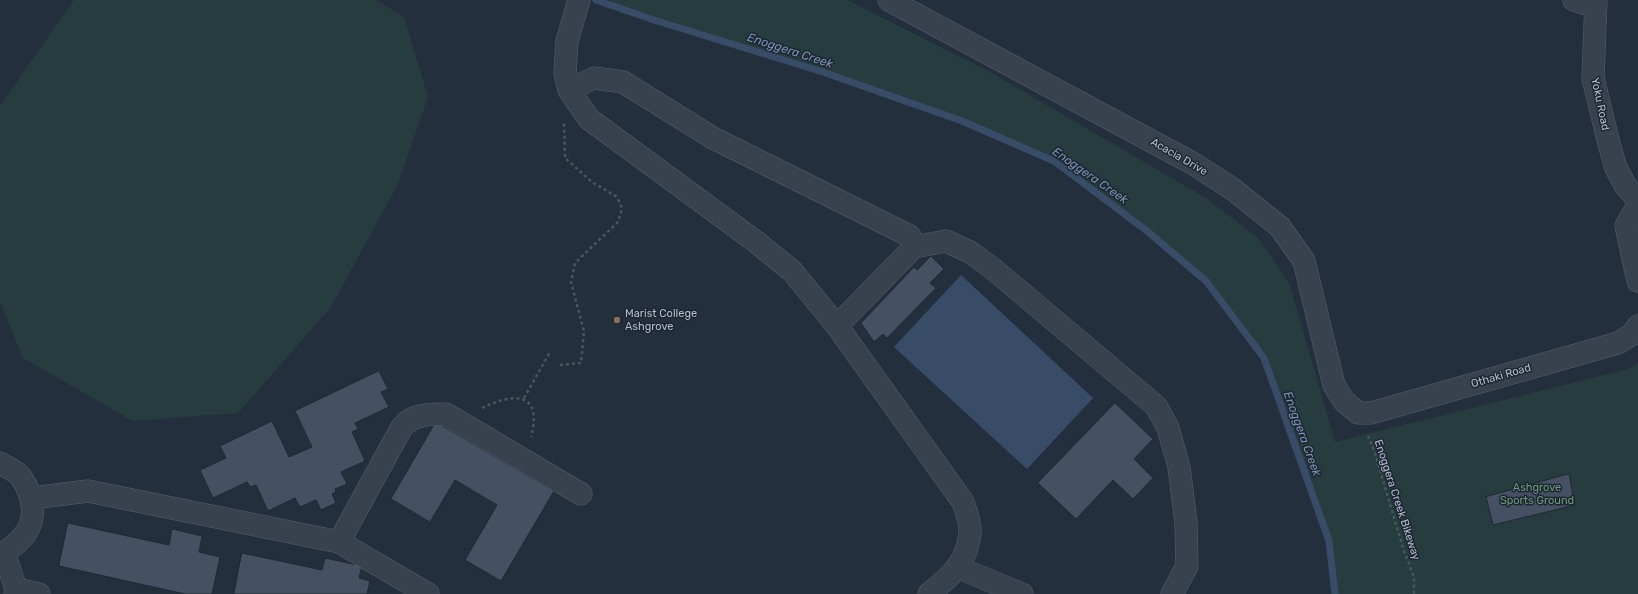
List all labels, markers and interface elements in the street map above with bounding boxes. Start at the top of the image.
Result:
water label: Enoggera Creek [745,30,835,72]
street label: Yoku Road [1588,76,1612,132]
street label: Acacia Drive [1148,135,1210,179]
water label: Enoggera Creek [1049,145,1131,207]
place label: Marist College Ashgrove [625,307,697,333]
marker: Marist College Ashgrove [612,315,622,325]
street label: Othaki Road [1470,361,1532,391]
water label: Enoggera Creek [1280,390,1324,478]
street label: Enoggera Creek Bikeway [1371,438,1423,562]
park label: Ashgrove Sports Ground [1500,481,1574,507]

